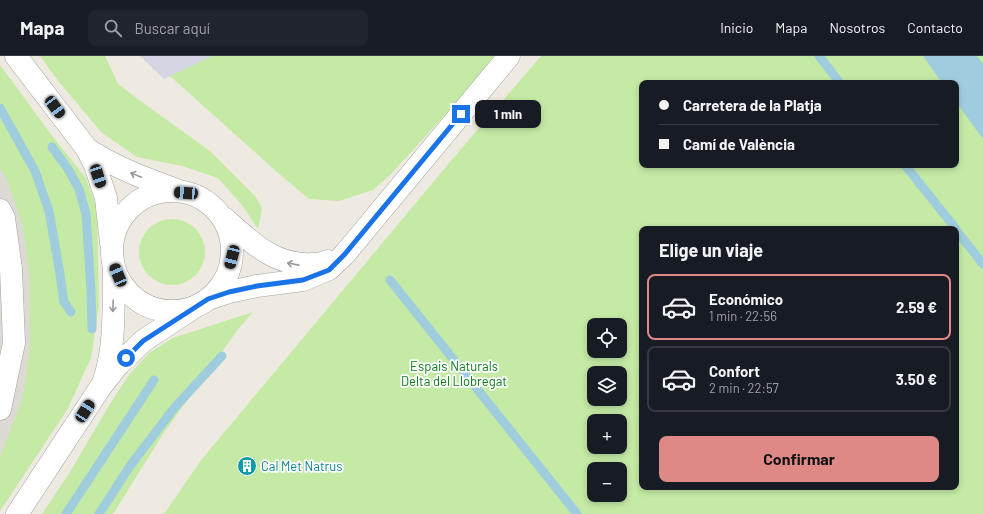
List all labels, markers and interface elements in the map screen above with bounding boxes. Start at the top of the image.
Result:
search box [88,10,368,46]
text: Mapa [20,16,64,39]
icon: search [102,17,124,39]
text: Buscar aquí [134,19,210,37]
text: Inicio [720,19,753,36]
text: Mapa [775,19,807,36]
text: Nosotros [829,19,885,36]
text: Contacto [907,19,963,36]
car [43,94,67,120]
text: Carretera de la Platja [683,96,822,114]
callout: 1 min [475,100,541,128]
route end [452,105,470,123]
text: 1 min [494,106,522,122]
text: Camí de València [683,135,795,153]
car [89,163,107,189]
one-way arrow [131,171,143,179]
car [174,186,198,200]
text: Elige un viaje [659,239,763,261]
car [223,244,241,270]
one-way arrow [287,259,300,267]
car [108,262,128,288]
icon: car [661,289,697,325]
text: Económico [709,290,783,308]
text: 2.59 € [896,298,937,316]
one-way arrow [109,299,116,312]
text: 1 min · 22:56 [709,308,777,324]
map controls [587,318,627,502]
button: locate [587,318,627,358]
route start [117,349,135,367]
park label: Espais Naturals Delta del Llobregat [401,358,507,389]
icon: car [661,361,697,397]
text: Confort [709,362,760,380]
button: layers [587,366,627,406]
text: 3.50 € [896,370,937,388]
text: 2 min · 22:57 [709,380,779,396]
car [73,398,97,424]
button: + [587,414,627,454]
button: Confirmar [659,436,939,482]
building icon: Cal Met Natrus [236,455,258,477]
place label: Cal Met Natrus [261,458,343,474]
button: − [587,462,627,502]

